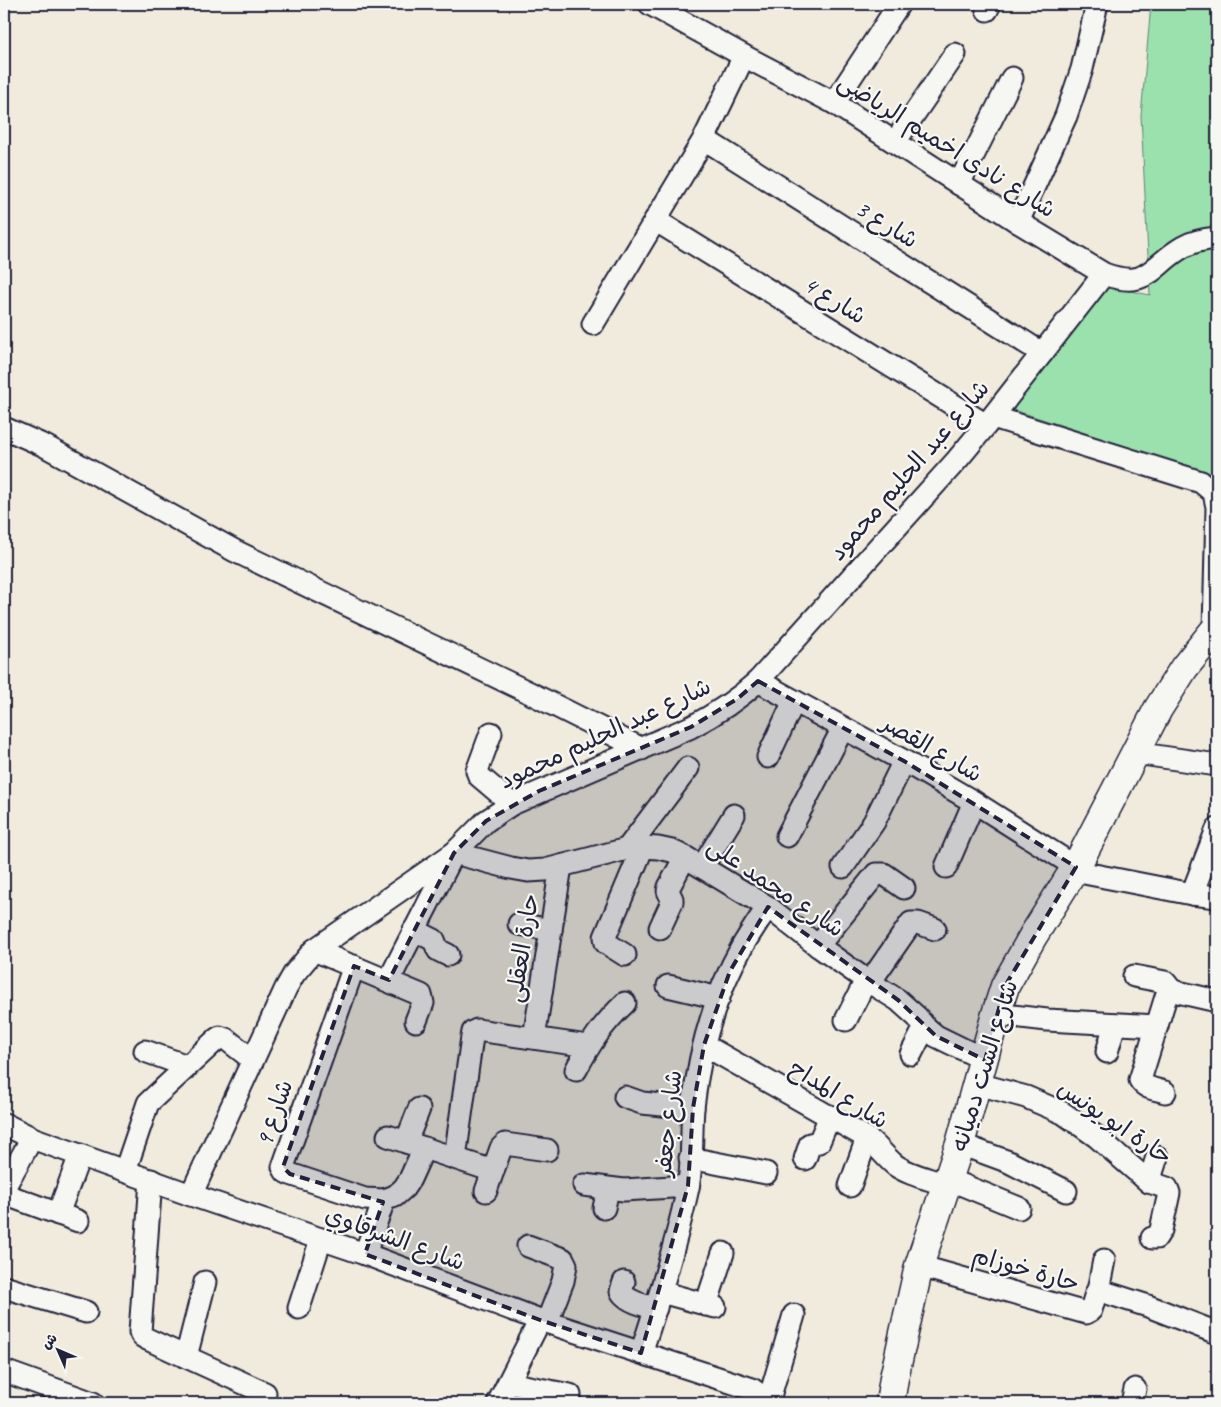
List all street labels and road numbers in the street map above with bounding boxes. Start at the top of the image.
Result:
street label: شارع نادى اخميم الرياضى [831,66,1061,227]
street label: شارع 3 [849,193,924,257]
street label: شارع 4 [797,269,872,333]
street label: شارع عبد الحليم محمود [822,373,998,569]
street label: شارع عبد الحليم محمود [494,671,717,798]
street label: شارع القصر [873,706,988,791]
street label: شارع محمد على [701,830,850,945]
street label: حارة العقلى [499,891,545,1005]
street label: شارع الست دميانه [944,976,1026,1156]
street label: شارع المداح [783,1053,894,1137]
street label: شارع جعفر [647,1069,690,1180]
street label: حارة ابو يونس [1052,1073,1178,1171]
street label: شارع 9 [249,1076,301,1151]
street label: شارع الشرقاوي [320,1199,469,1279]
street label: حارة خوزام [968,1239,1083,1301]

